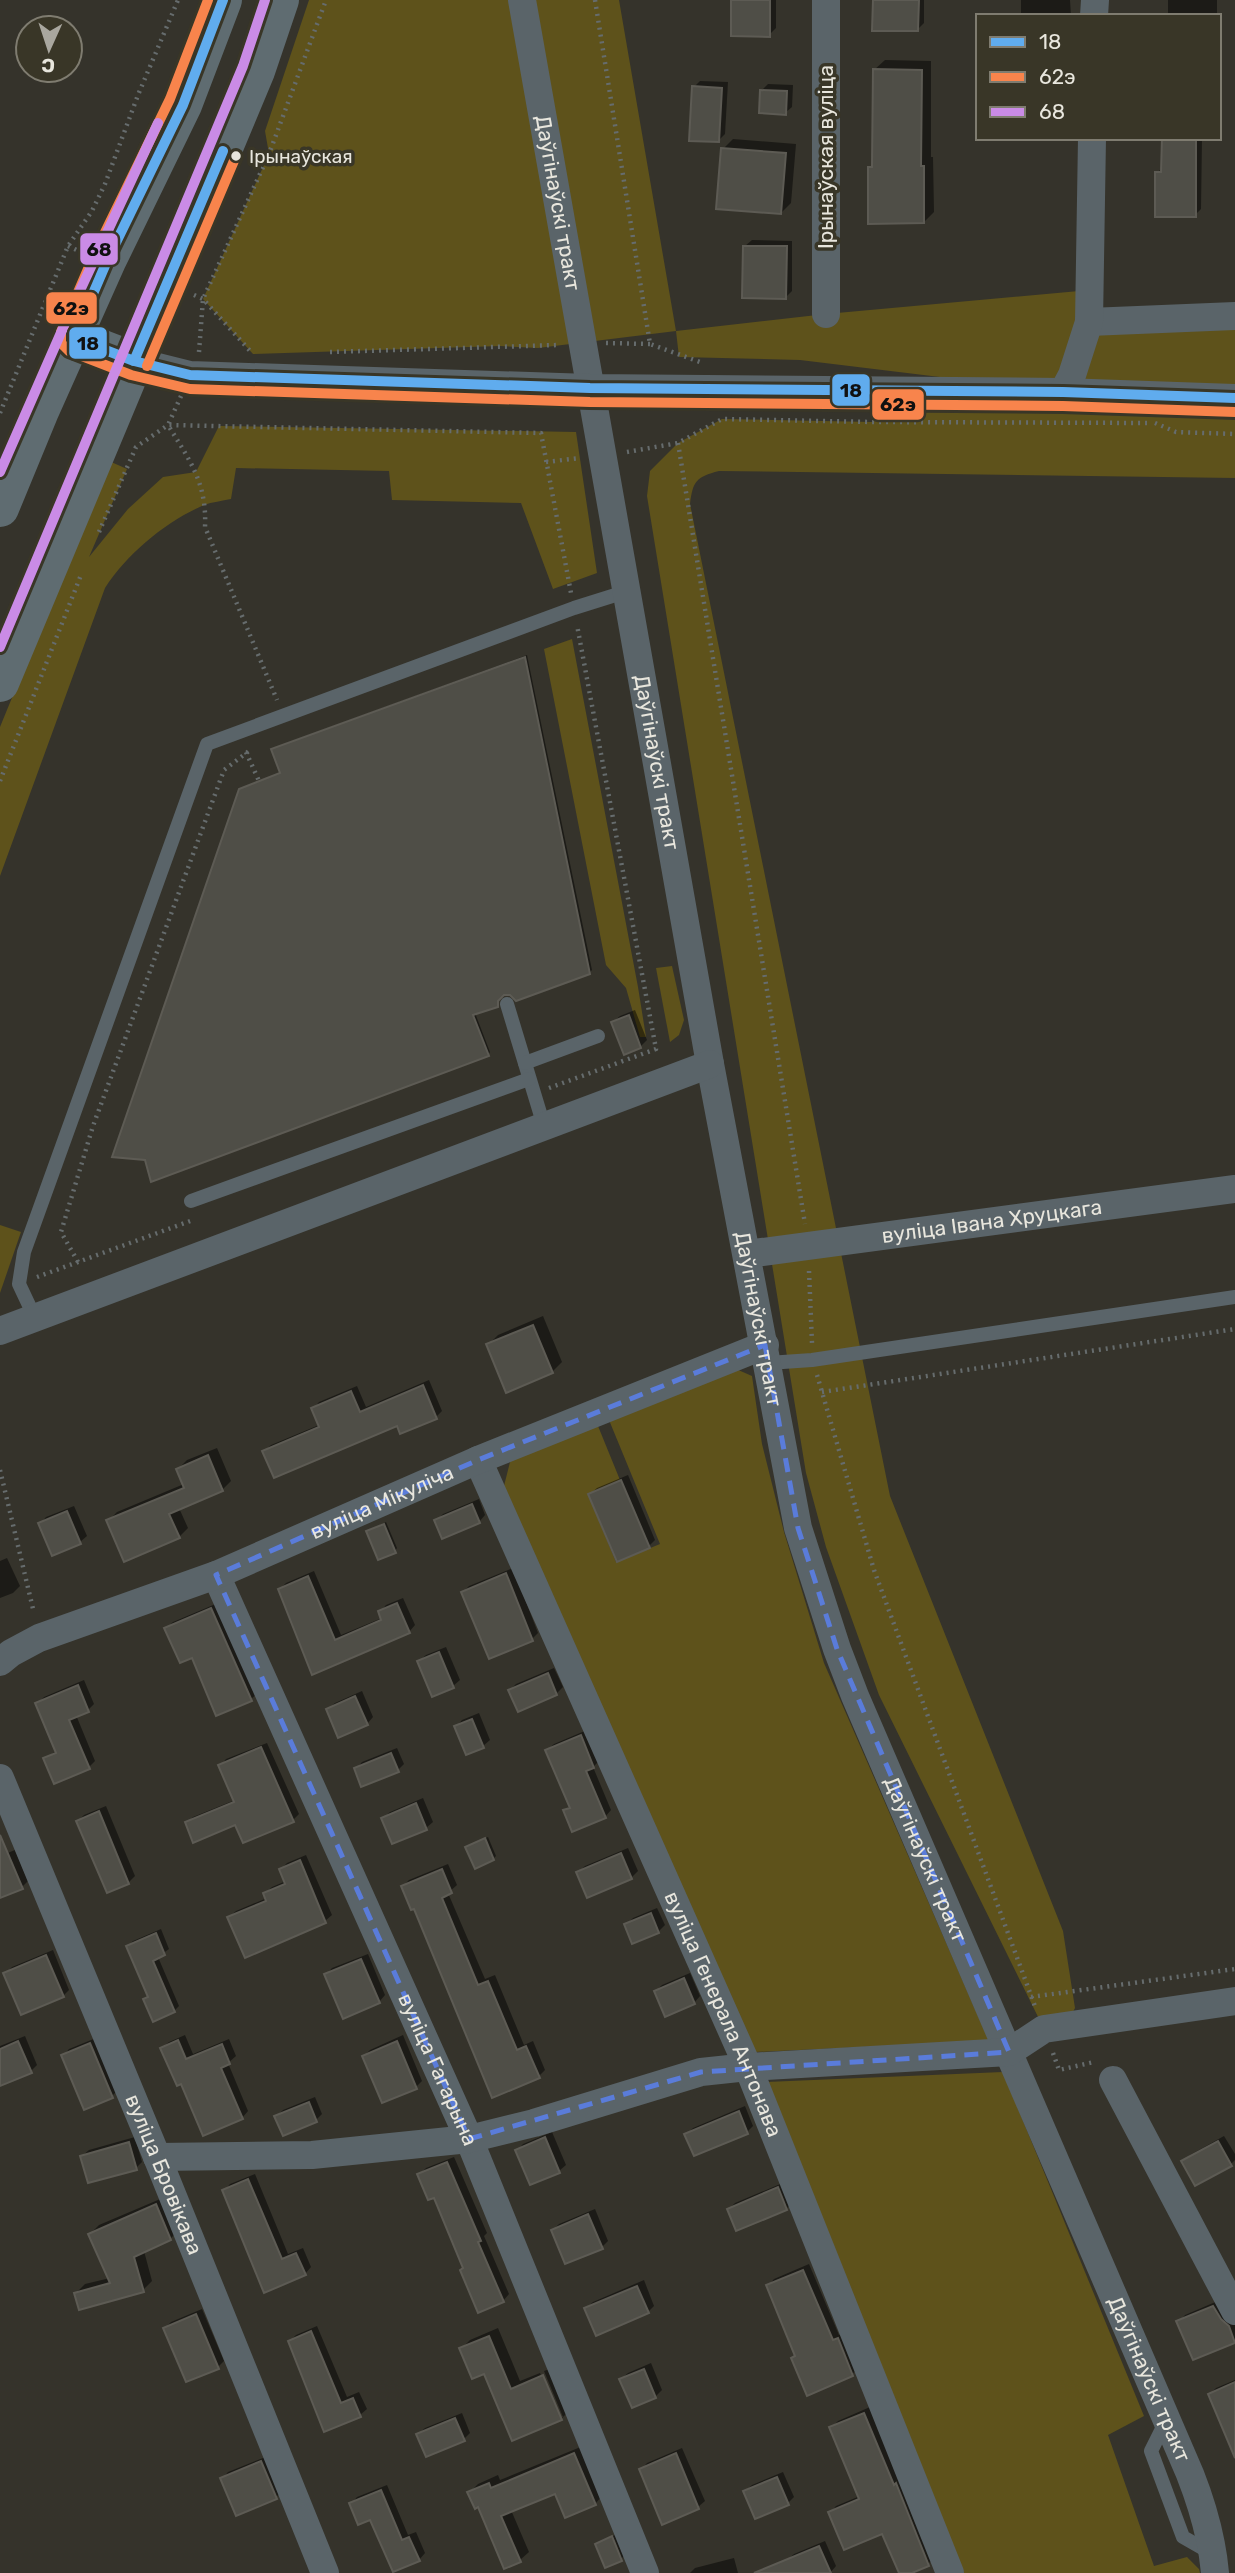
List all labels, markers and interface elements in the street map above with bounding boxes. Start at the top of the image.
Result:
north arrow [14,14,84,84]
legend [976,14,1221,140]
text: 18 [1039,29,1061,54]
text: С [41,54,55,77]
text: 62э [1039,64,1076,89]
street label: Ірынаўская вуліца [813,65,838,249]
text: 68 [1039,99,1065,124]
street label: Даўгінаўскі тракт [531,113,586,293]
place label: Ірынаўская [249,145,353,168]
marker: Ірынаўская [229,149,243,163]
line badge: 68 [79,232,119,266]
text: 68 [86,238,112,261]
line badge: 62э [45,291,98,325]
text: 62э [53,297,89,320]
line badge: 18 [68,326,108,360]
text: 18 [77,332,99,355]
line badge: 18 [831,373,871,407]
text: 18 [840,379,862,402]
line badge: 62э [871,388,925,421]
text: 62э [880,393,916,416]
street label: Даўгінаўскі тракт [629,672,685,852]
street label: вуліца Івана Хруцкага [880,1194,1103,1248]
street label: Даўгінаўскі тракт [730,1229,788,1409]
street label: вуліца Мікуліча [306,1459,457,1544]
street label: Даўгінаўскі тракт [879,1773,972,1946]
street label: вуліца Генерала Антонава [659,1887,788,2140]
street label: вуліца Гагарына [393,1989,483,2149]
street label: вуліца Бровікава [120,2090,208,2258]
street label: Даўгінаўскі тракт [1103,2292,1196,2466]

